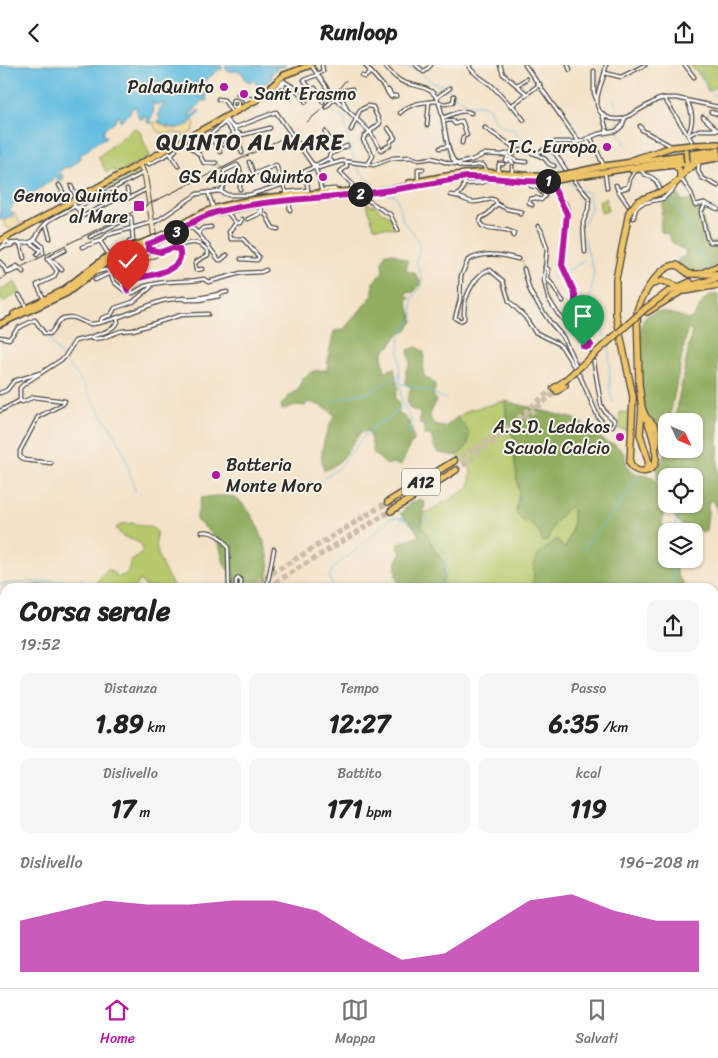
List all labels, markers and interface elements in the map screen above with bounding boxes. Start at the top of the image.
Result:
text: Runloop [321,13,397,52]
icon: back [20,19,48,47]
icon: share [670,19,698,47]
place label: PalaQuinto [127,71,214,103]
place label: Sant'Erasmo [254,78,356,110]
marker: PalaQuinto [218,81,230,93]
marker: Sant'Erasmo [238,88,250,100]
district label: QUINTO AL MARE [156,123,344,162]
place label: T.C. Europa [507,131,597,163]
marker: T.C. Europa [601,141,613,153]
place label: GS Audax Quinto [179,161,313,193]
pin: 1 [536,169,560,193]
text: 1 [545,169,552,194]
marker: GS Audax Quinto [317,171,329,183]
place label: Genova Quinto al Mare [14,180,128,233]
pin: 2 [348,181,372,207]
text: 2 [356,182,365,207]
marker: Genova Quinto al Mare [132,199,146,213]
pin: 3 [164,219,188,245]
text: 3 [173,220,180,245]
pin [107,240,149,291]
icon: check [114,247,142,275]
pin [562,295,604,346]
icon: arrive [569,302,597,330]
place label: A.S.D. Ledakos Scuola Calcio [492,411,611,464]
north arrow [658,413,702,457]
map controls [658,413,703,568]
marker: A.S.D. Ledakos Scuola Calcio [614,431,626,443]
place label: Batteria Monte Moro [226,449,322,502]
button: locate [658,468,703,513]
marker: Batteria Monte Moro [210,469,222,481]
road number: A12 [402,469,440,496]
button: layers [658,523,703,568]
text: Corsa serale [20,586,170,635]
button: share [647,600,699,652]
text: 19:52 [20,630,61,659]
text: Distanza [104,676,157,701]
text: Tempo [340,676,379,701]
text: Passo [571,676,606,701]
text: 1.89 [95,701,144,746]
text: 12:27 [329,701,390,746]
text: 6:35 [549,701,599,746]
text: km [144,715,166,740]
text: /km [599,715,628,740]
text: Dislivello [103,761,158,786]
text: Battito [337,761,382,786]
text: kcal [576,761,601,786]
text: 17 [111,786,136,831]
text: 171 [327,786,363,831]
text: 119 [570,786,607,831]
text: m [136,800,150,825]
text: bpm [363,800,392,825]
text: Dislivello [20,848,83,877]
text: 196–208 m [619,848,699,877]
tab: Home [100,996,135,1051]
tab: Mappa [335,996,375,1051]
tab: Salvati [575,996,618,1051]

